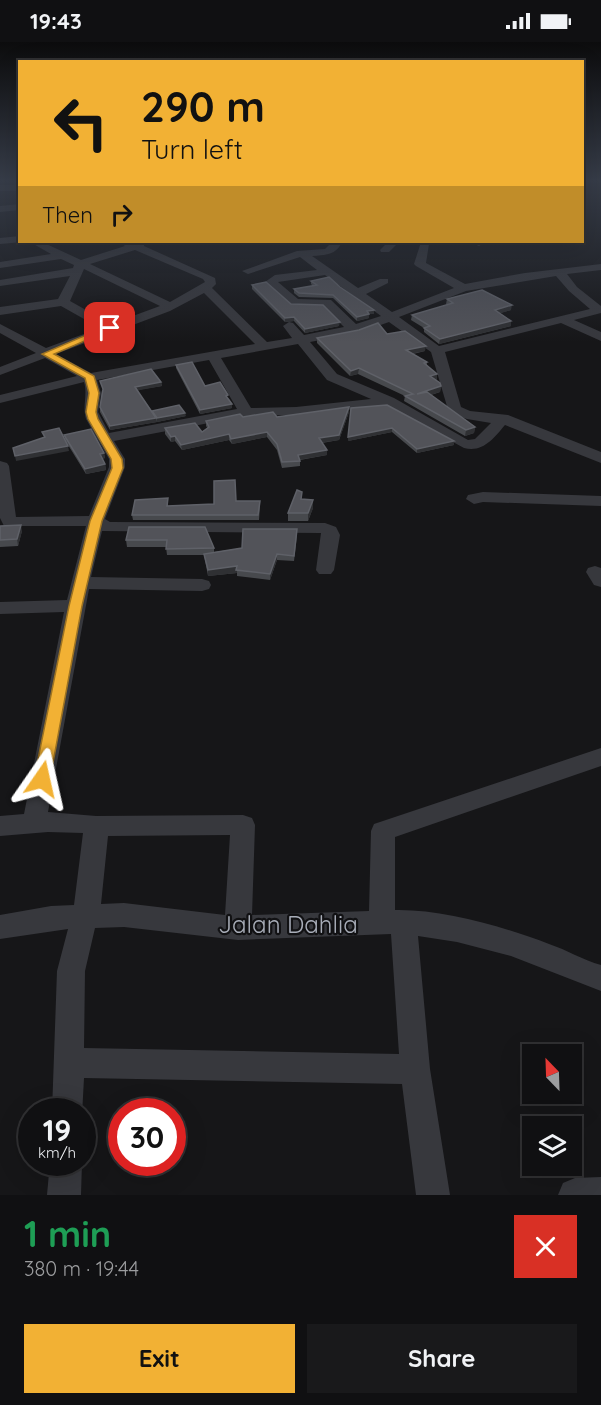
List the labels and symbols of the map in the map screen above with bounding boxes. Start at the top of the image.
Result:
pin [84,302,135,353]
position arrow [10,747,74,811]
street label: Jalan Dahlia [218,909,358,939]
north arrow [522,1044,582,1104]
speed limit sign: 30 [108,1098,186,1176]

